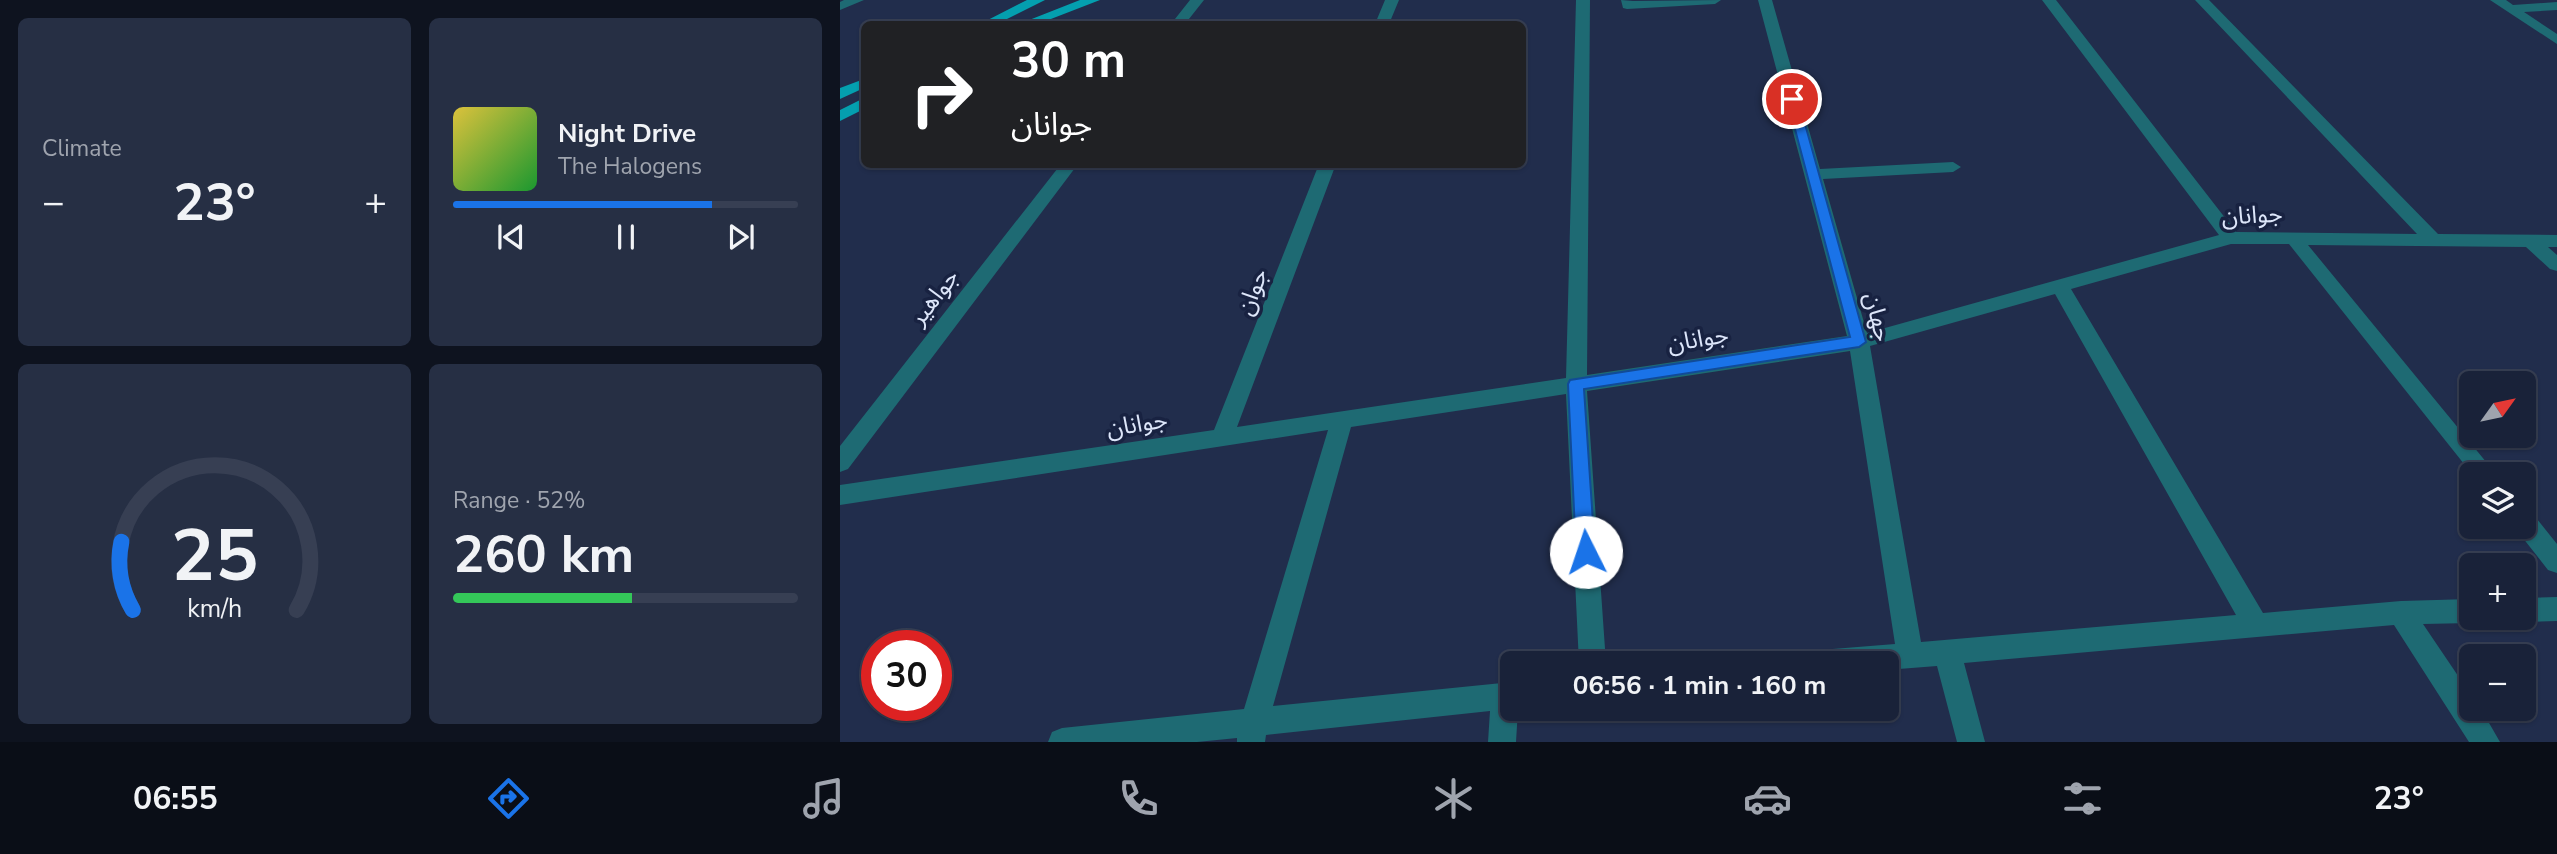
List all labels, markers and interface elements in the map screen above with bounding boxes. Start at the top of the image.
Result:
text: 30 m [1011,27,1126,94]
icon: right [896,49,987,140]
pin [1762,69,1822,129]
icon: arrive [1773,80,1811,118]
text: جوانان [1011,103,1092,146]
text: Night Drive [558,116,696,151]
text: Climate [42,133,122,164]
text: The Halogens [558,151,702,182]
text: 23° [173,167,256,238]
text: − [42,177,65,228]
text: + [364,177,387,228]
street label: جوانان [2221,197,2283,233]
icon: previous [492,218,530,256]
icon: pause [607,218,645,256]
icon: next [722,218,760,256]
street label: جواهیر [901,262,966,333]
street label: جوان [1229,264,1275,320]
street label: جهان [1856,289,1900,345]
street label: جوانان [1665,318,1731,360]
north arrow [2459,371,2536,448]
map controls [2459,371,2536,721]
street label: جوانان [1104,403,1170,445]
button: layers [2459,462,2536,539]
text: Range · 52% [453,485,585,516]
text: 25 [171,506,258,606]
position arrow [1549,515,1623,589]
text: 260 km [453,519,634,590]
button: + [2459,553,2536,630]
text: km/h [187,592,242,626]
speed limit sign: 30 [861,630,952,721]
button: − [2459,644,2536,721]
text: 06:56 · 1 min · 160 m [1573,668,1826,703]
icon: directions [484,774,533,823]
icon: music [799,774,848,823]
icon: phone [1114,774,1163,823]
icon: climate [1429,774,1478,823]
icon: car [1743,774,1792,823]
icon: filters [2058,774,2107,823]
text: 06:55 [133,777,218,820]
text: 23° [2373,777,2424,820]

